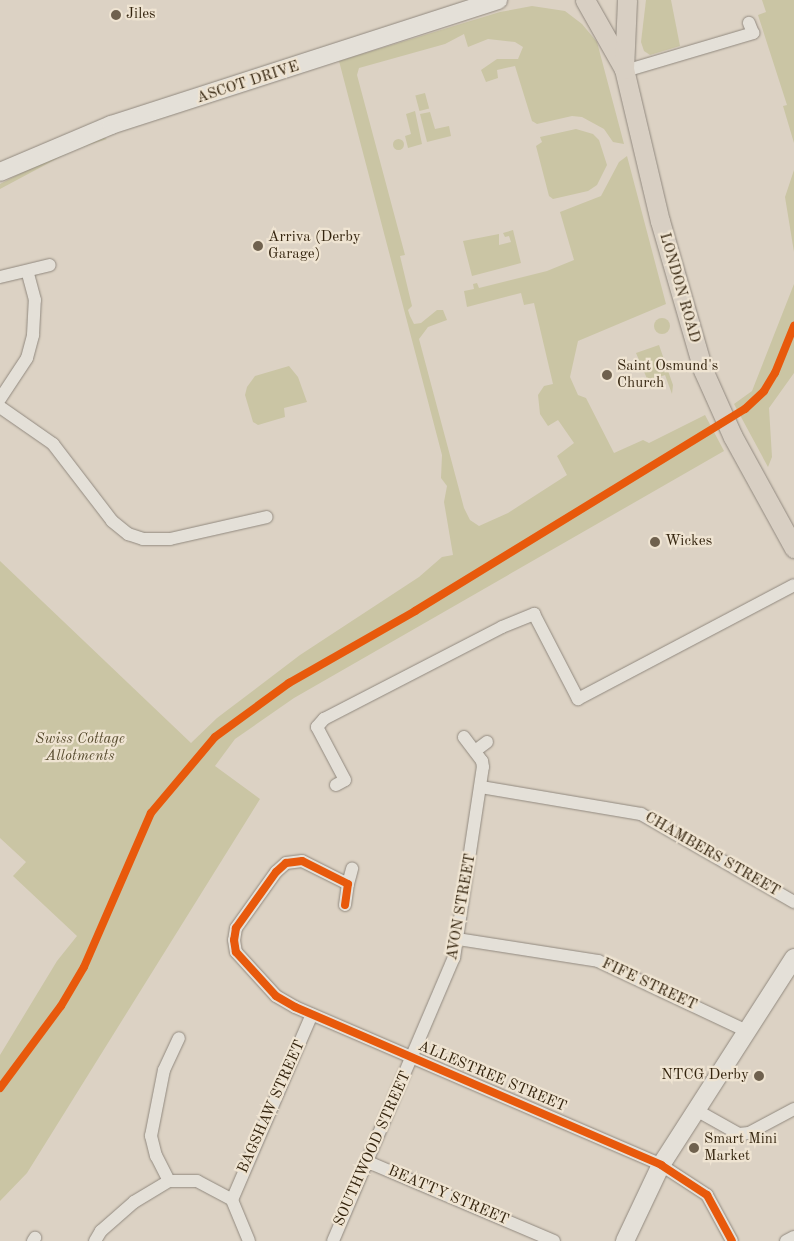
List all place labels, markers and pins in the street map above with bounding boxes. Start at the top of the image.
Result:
place label: Jiles [126,6,156,24]
marker: Jiles [110,9,122,21]
place label: Arriva (Derby Garage) [268,228,361,263]
marker: Arriva (Derby Garage) [252,240,264,252]
place label: Saint Osmund's Church [617,357,718,392]
marker: Saint Osmund's Church [601,369,613,381]
place label: Wickes [665,533,712,551]
marker: Wickes [649,536,661,548]
place label: NTCG Derby [661,1067,749,1085]
marker: NTCG Derby [753,1070,765,1082]
place label: Smart Mini Market [704,1130,777,1165]
marker: Smart Mini Market [688,1142,700,1154]

